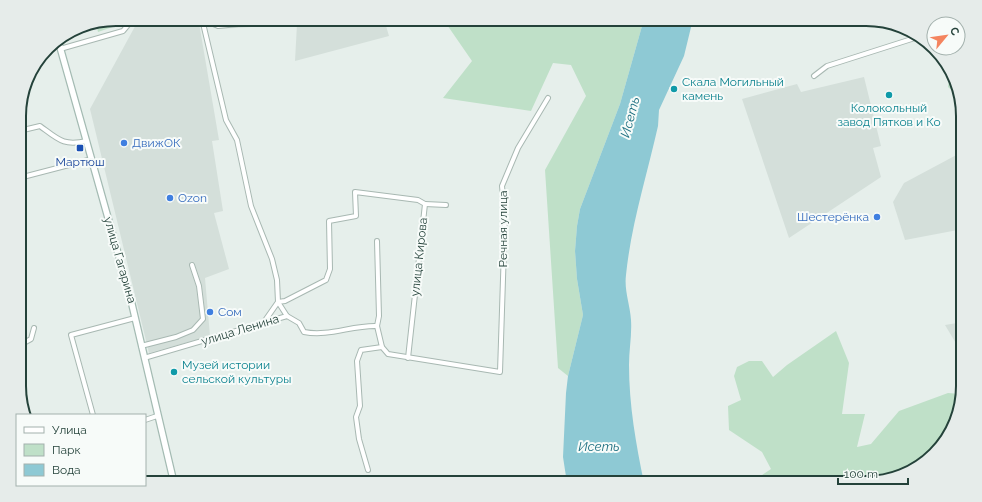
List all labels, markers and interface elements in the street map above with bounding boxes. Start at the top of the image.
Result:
north arrow [926,16,966,56]
text: С [947,25,962,38]
place label: Скала Могильный камень [682,75,784,103]
marker: Скала Могильный камень [669,84,679,94]
marker: Колокольный завод Пятков и Ко [884,90,894,100]
water label: Исеть [617,95,643,139]
place label: Колокольный завод Пятков и Ко [837,101,941,129]
place label: ДвижОК [132,136,181,150]
marker: ДвижОК [119,138,129,148]
marker: Мартюш [75,143,85,153]
place label: Мартюш [55,155,105,169]
street label: Речная улица [496,190,510,268]
place label: Ozon [178,191,207,205]
marker: Ozon [165,193,175,203]
place label: Шестерёнка [797,210,869,224]
marker: Шестерёнка [872,212,882,222]
street label: улица Гагарина [101,215,139,305]
street label: улица Кирова [408,217,430,297]
place label: Сом [218,305,242,319]
marker: Сом [205,307,215,317]
street label: улица Ленина [199,312,281,348]
place label: Музей истории сельской культуры [182,358,291,386]
marker: Музей истории сельской культуры [169,367,179,377]
legend [16,414,146,486]
text: Улица [52,423,87,437]
water label: Исеть [578,439,620,454]
text: Парк [52,443,81,457]
scale bar [838,460,908,486]
text: Вода [52,463,81,477]
text: 100 m [844,467,878,481]

